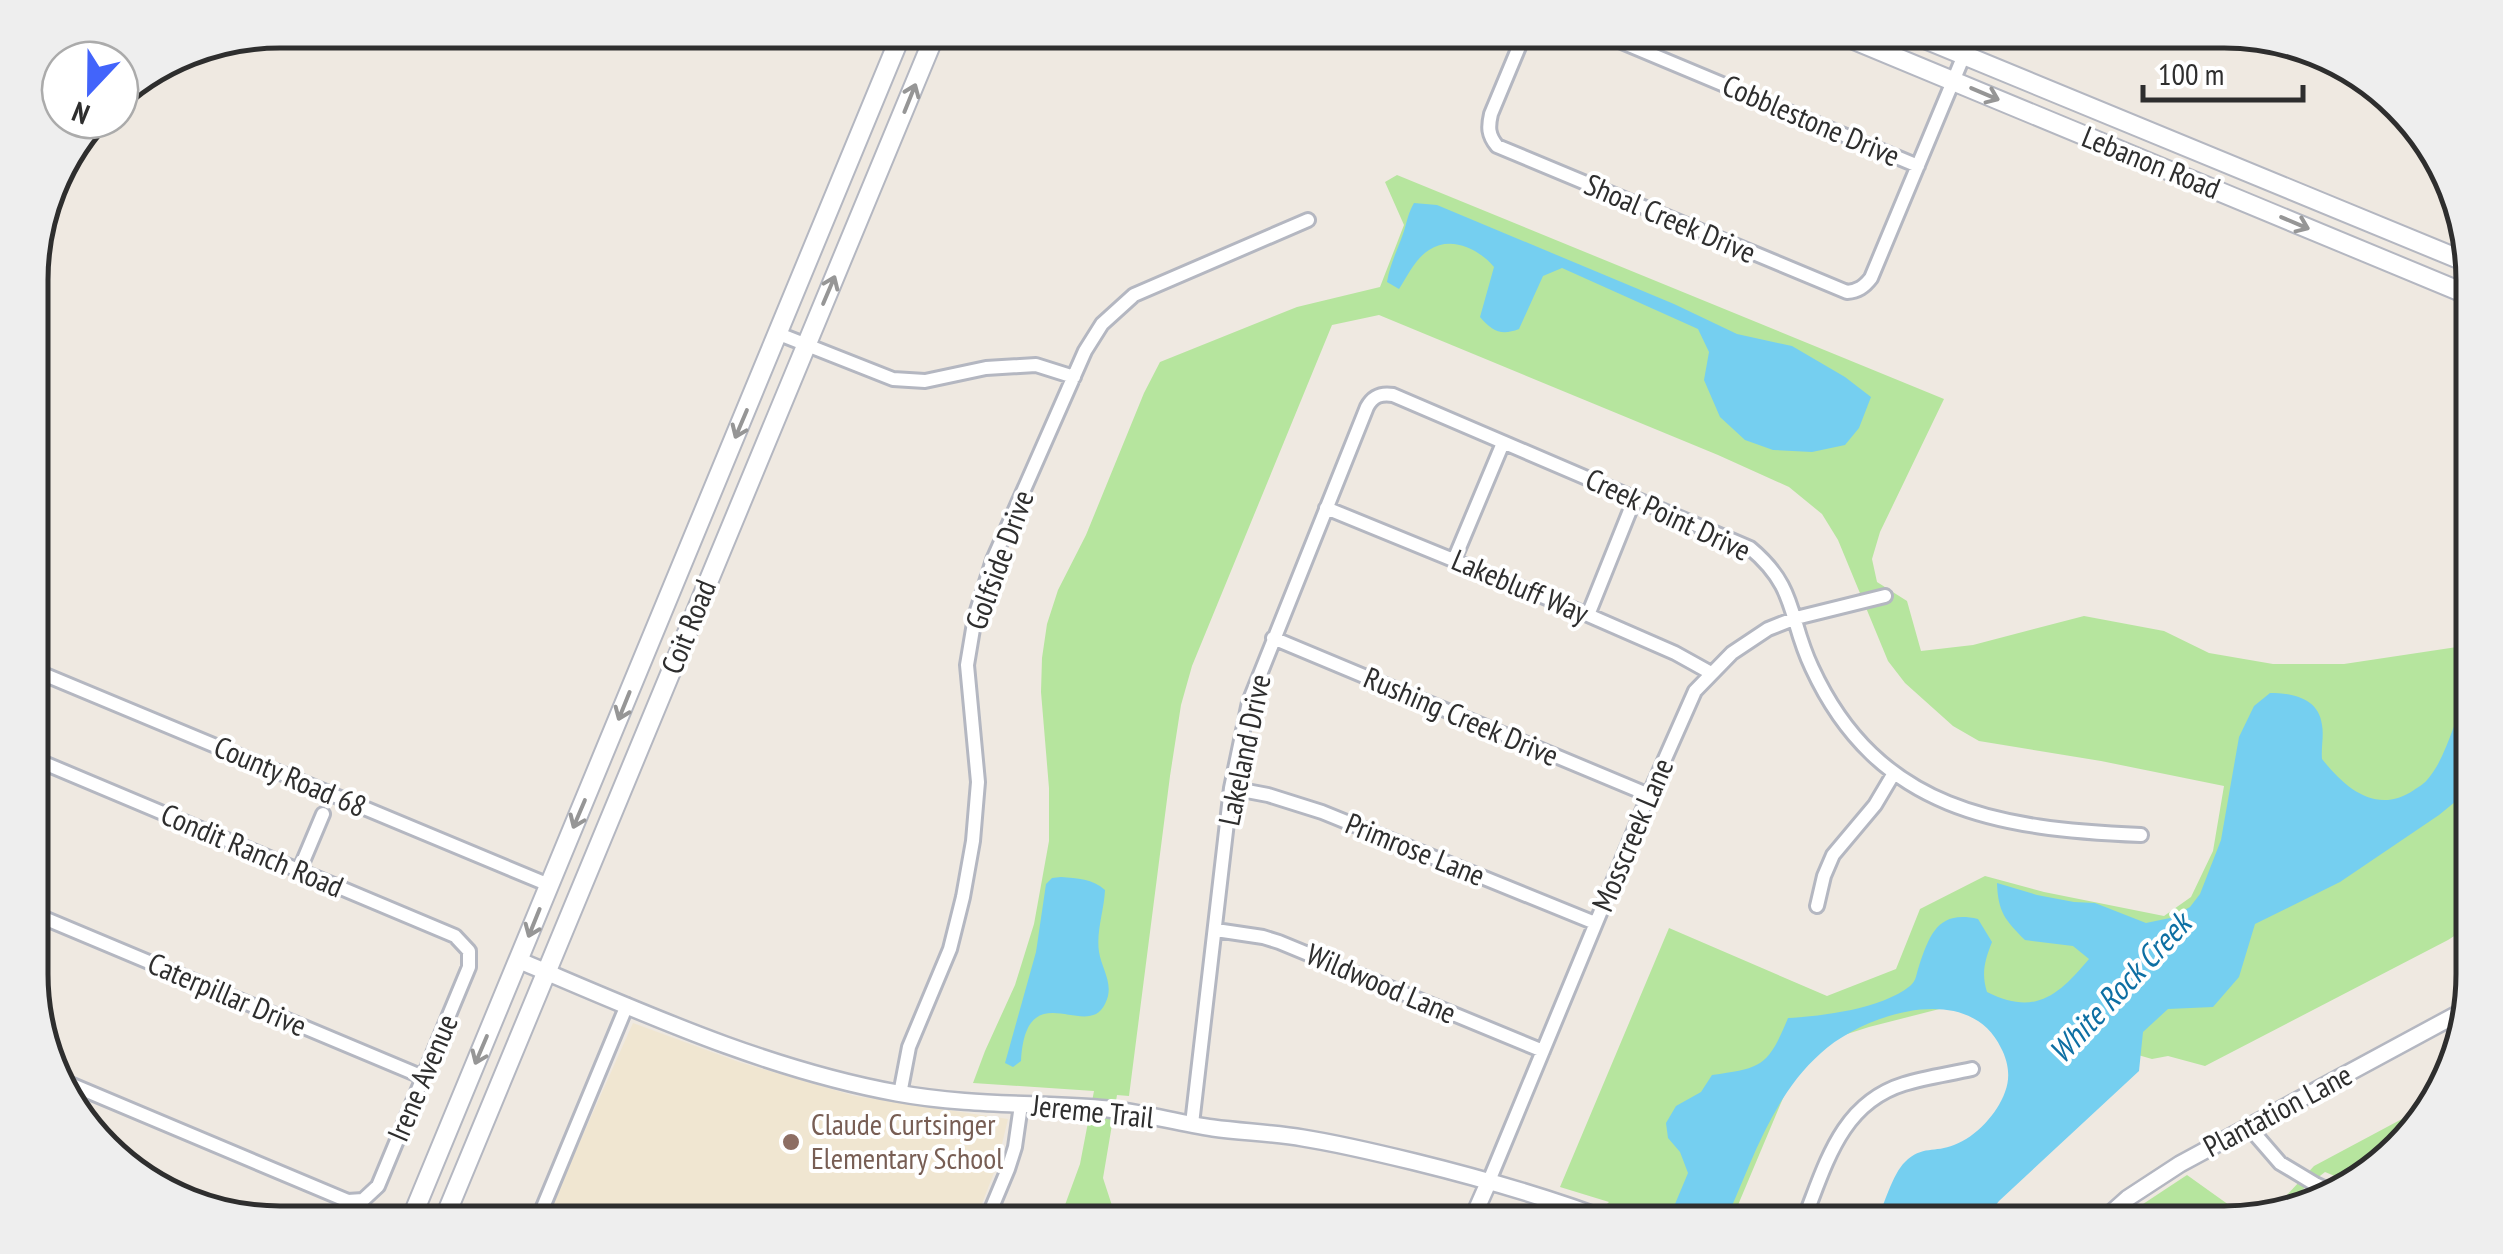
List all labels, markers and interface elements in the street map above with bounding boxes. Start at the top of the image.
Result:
north arrow [40,40,140,140]
scale bar [2143,40,2303,102]
text: 100 m [2158,54,2224,93]
street label: Cobblestone Drive [1717,65,1906,174]
one-way arrow [902,83,920,113]
one-way arrow [1969,86,2000,104]
text: N [67,94,94,134]
street label: Lebanon Road [2077,116,2226,207]
street label: Shoal Creek Drive [1579,164,1762,271]
one-way arrow [2280,215,2310,233]
one-way arrow [821,275,839,305]
one-way arrow [731,408,749,439]
street label: Creek Point Drive [1580,458,1757,569]
street label: Golfside Drive [955,485,1042,634]
street label: Lakebluff Way [1446,539,1595,632]
street label: Coit Road [651,574,724,679]
street label: Rushing Creek Drive [1358,657,1565,774]
street label: Lakeland Drive [1208,670,1279,829]
one-way arrow [614,690,632,721]
street label: County Road 68 [209,726,373,825]
street label: Mosscreek Lane [1582,752,1681,917]
street label: Condit Ranch Road [156,794,350,905]
one-way arrow [569,798,587,829]
street label: Primrose Lane [1340,803,1491,894]
water label: White Rock Creek [2039,901,2202,1071]
one-way arrow [523,907,541,937]
street label: Wildwood Lane [1301,934,1462,1032]
street label: Caterpillar Drive [142,943,313,1045]
street label: Irene Avenue [377,1008,466,1147]
one-way arrow [471,1034,489,1065]
street label: Plantation Lane [2196,1054,2358,1165]
street label: Jereme Trail [1029,1085,1156,1136]
place label: Claude Curtsinger Elementary School [811,1104,1003,1177]
marker: Claude Curtsinger Elementary School [780,1131,802,1153]

